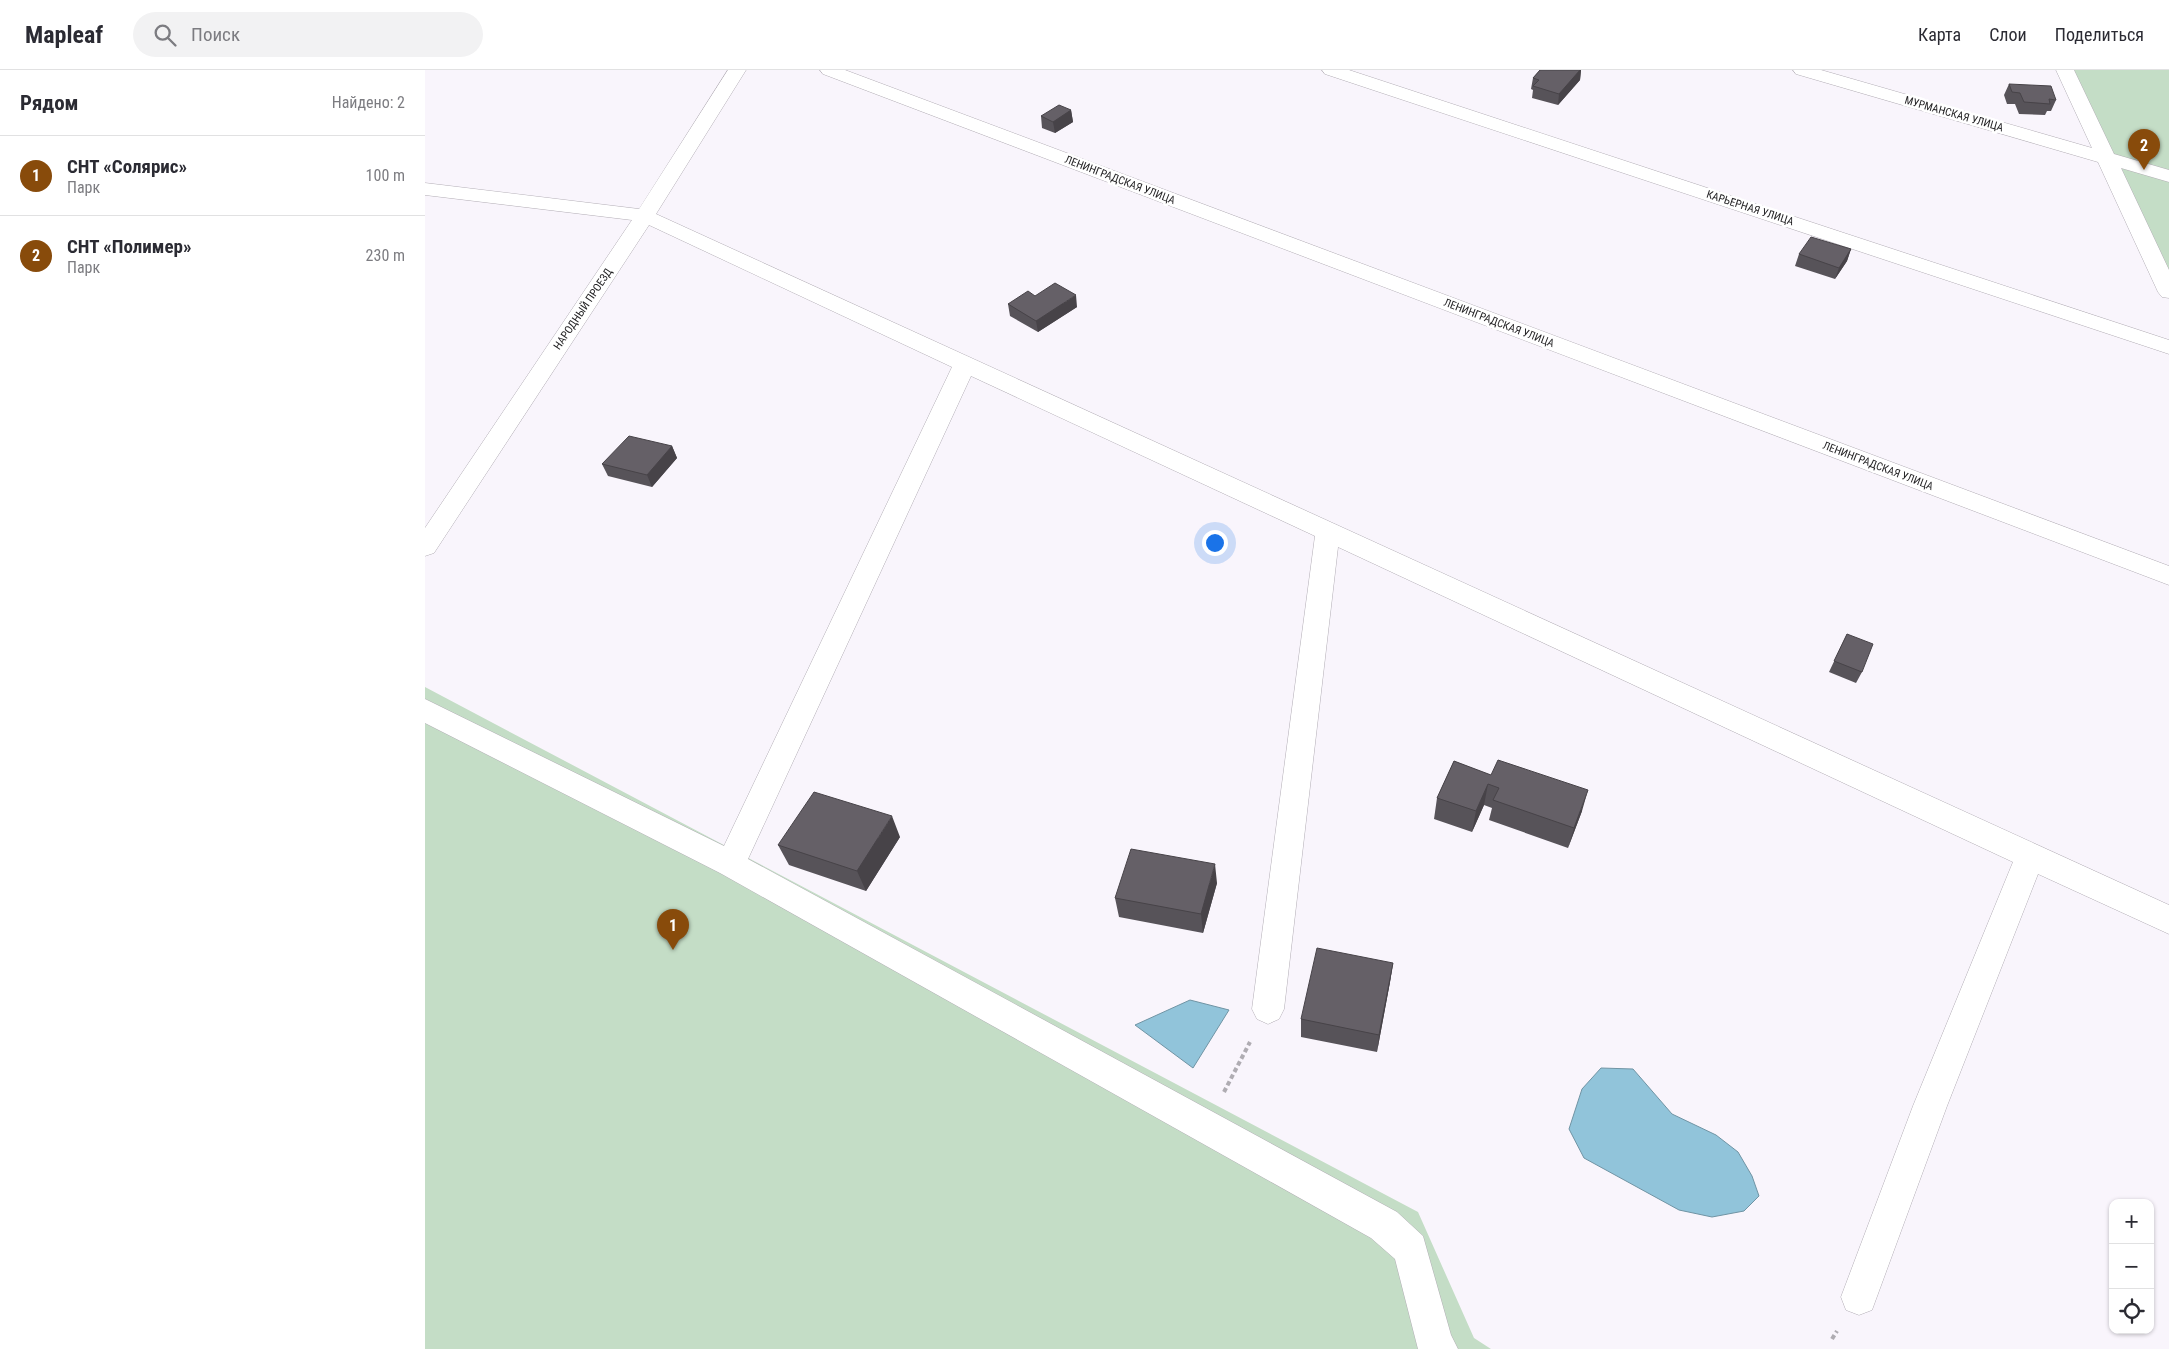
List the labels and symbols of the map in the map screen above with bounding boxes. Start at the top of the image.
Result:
street label: МУРМАНСКАЯ УЛИЦА [1903,94,2006,135]
pin: 2 [2128,129,2160,170]
street label: ЛЕНИНГРАДСКАЯ УЛИЦА [1063,153,1178,207]
street label: КАРЬЕРНАЯ УЛИЦА [1705,188,1796,228]
street label: НАРОДНЫЙ ПРОЕЗД [551,266,615,352]
street label: ЛЕНИНГРАДСКАЯ УЛИЦА [1442,296,1557,350]
street label: ЛЕНИНГРАДСКАЯ УЛИЦА [1821,439,1936,493]
your location [1202,530,1228,556]
pin: 1 [657,909,689,950]

